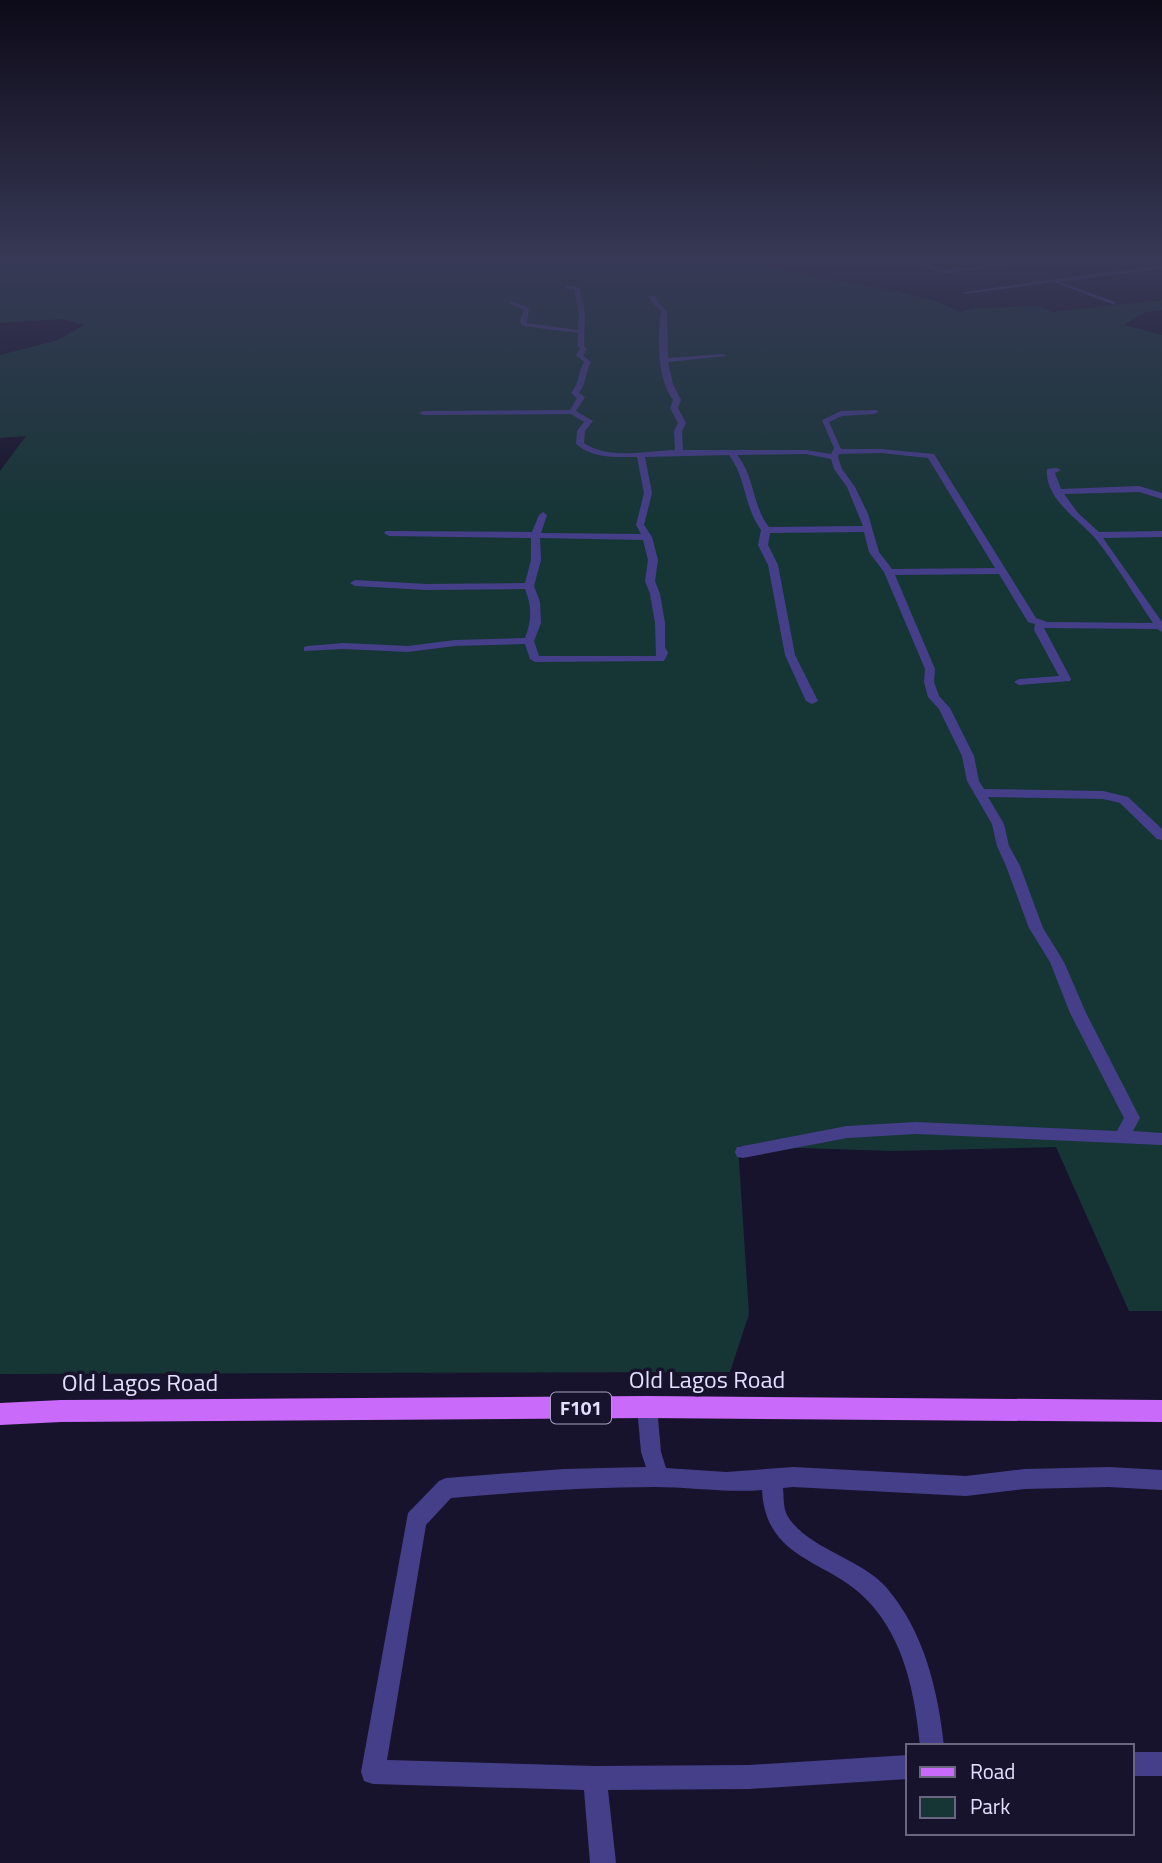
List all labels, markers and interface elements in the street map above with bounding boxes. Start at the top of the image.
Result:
street label: Old Lagos Road [629,1361,785,1397]
street label: Old Lagos Road [62,1364,218,1400]
road number: F101 [551,1392,611,1424]
legend [906,1744,1134,1835]
text: Road [970,1755,1015,1787]
text: Park [970,1790,1010,1822]

